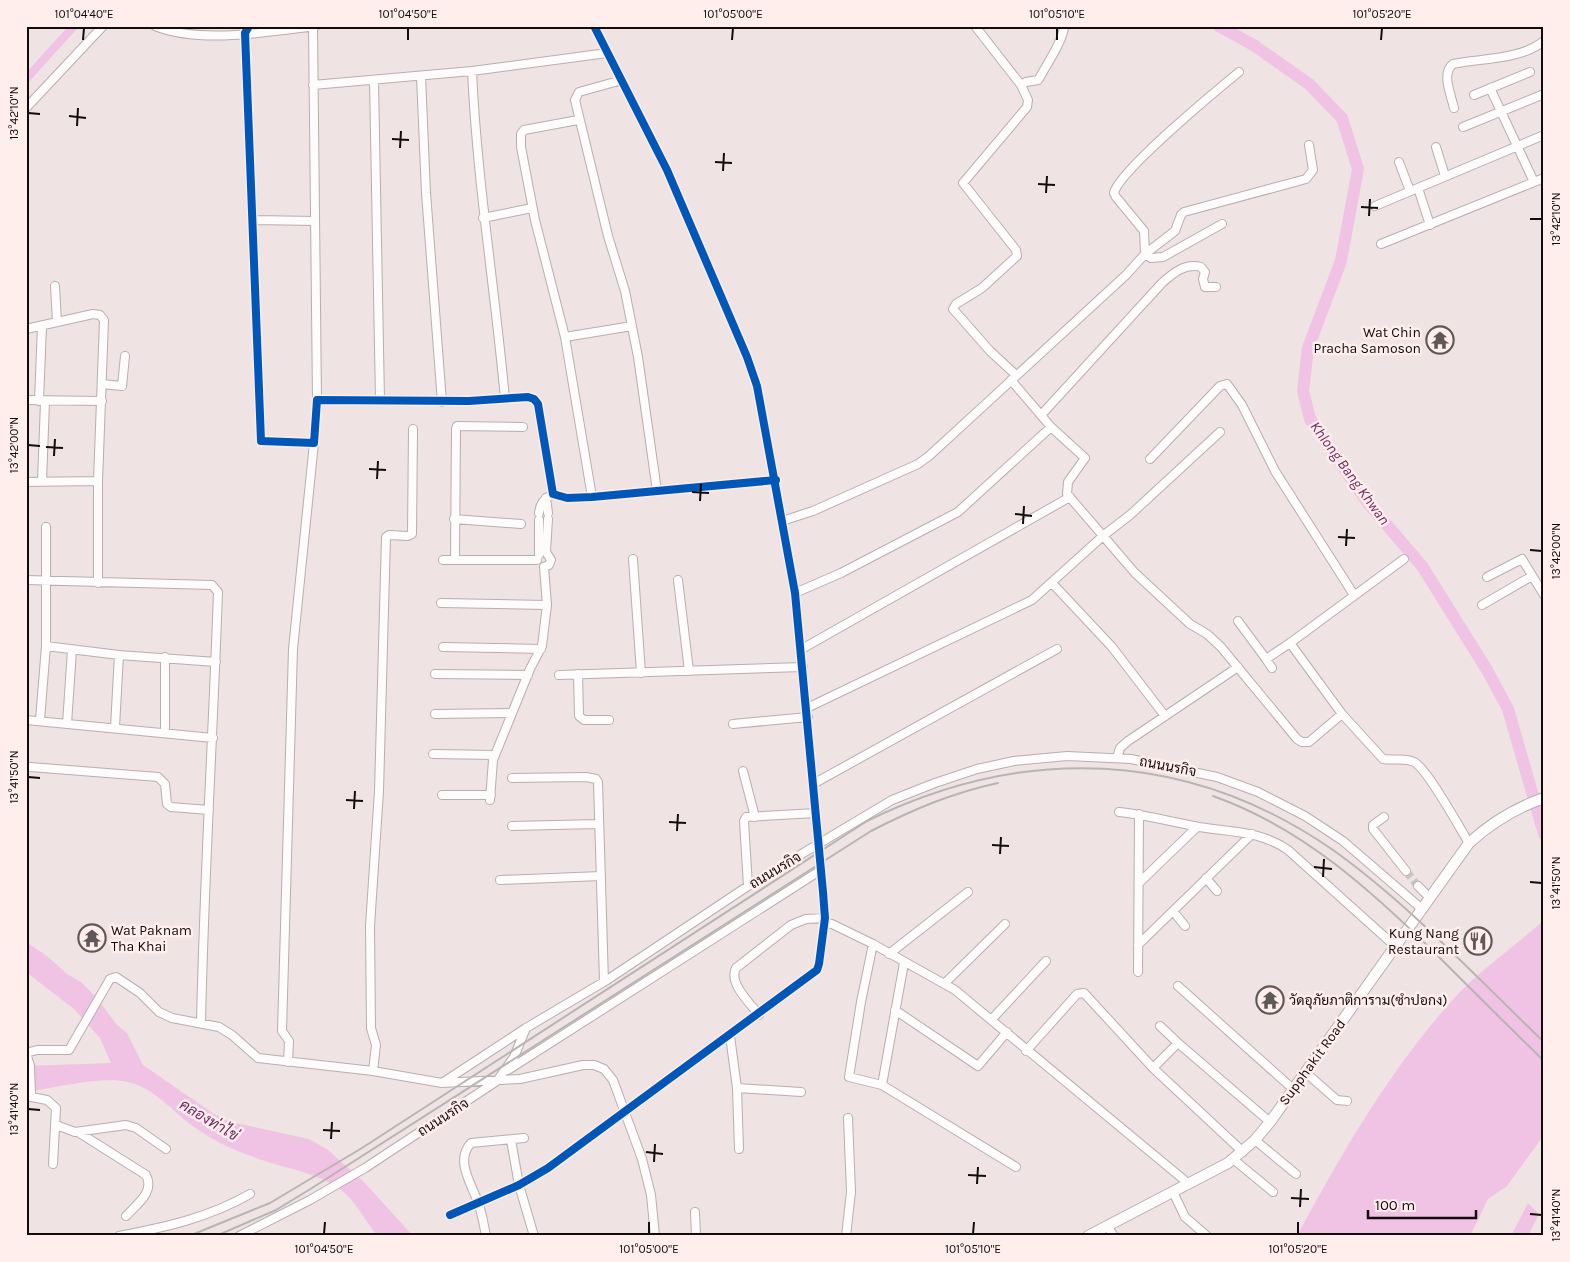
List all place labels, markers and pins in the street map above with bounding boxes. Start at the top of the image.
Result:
place label: Wat Chin Pracha Samoson [1313,324,1421,357]
temple icon: Wat Chin Pracha Samoson [1425,325,1455,355]
place label: Wat Paknam Tha Khai [111,922,192,955]
temple icon: Wat Paknam Tha Khai [77,923,107,953]
place label: Kung Nang Restaurant [1388,925,1459,958]
restaurant icon: Kung Nang Restaurant [1463,926,1493,956]
temple icon: วัดอุภัยภาติการาม(ซำปอกง) [1255,985,1285,1015]
place label: วัดอุภัยภาติการาม(ซำปอกง) [1289,992,1447,1010]

